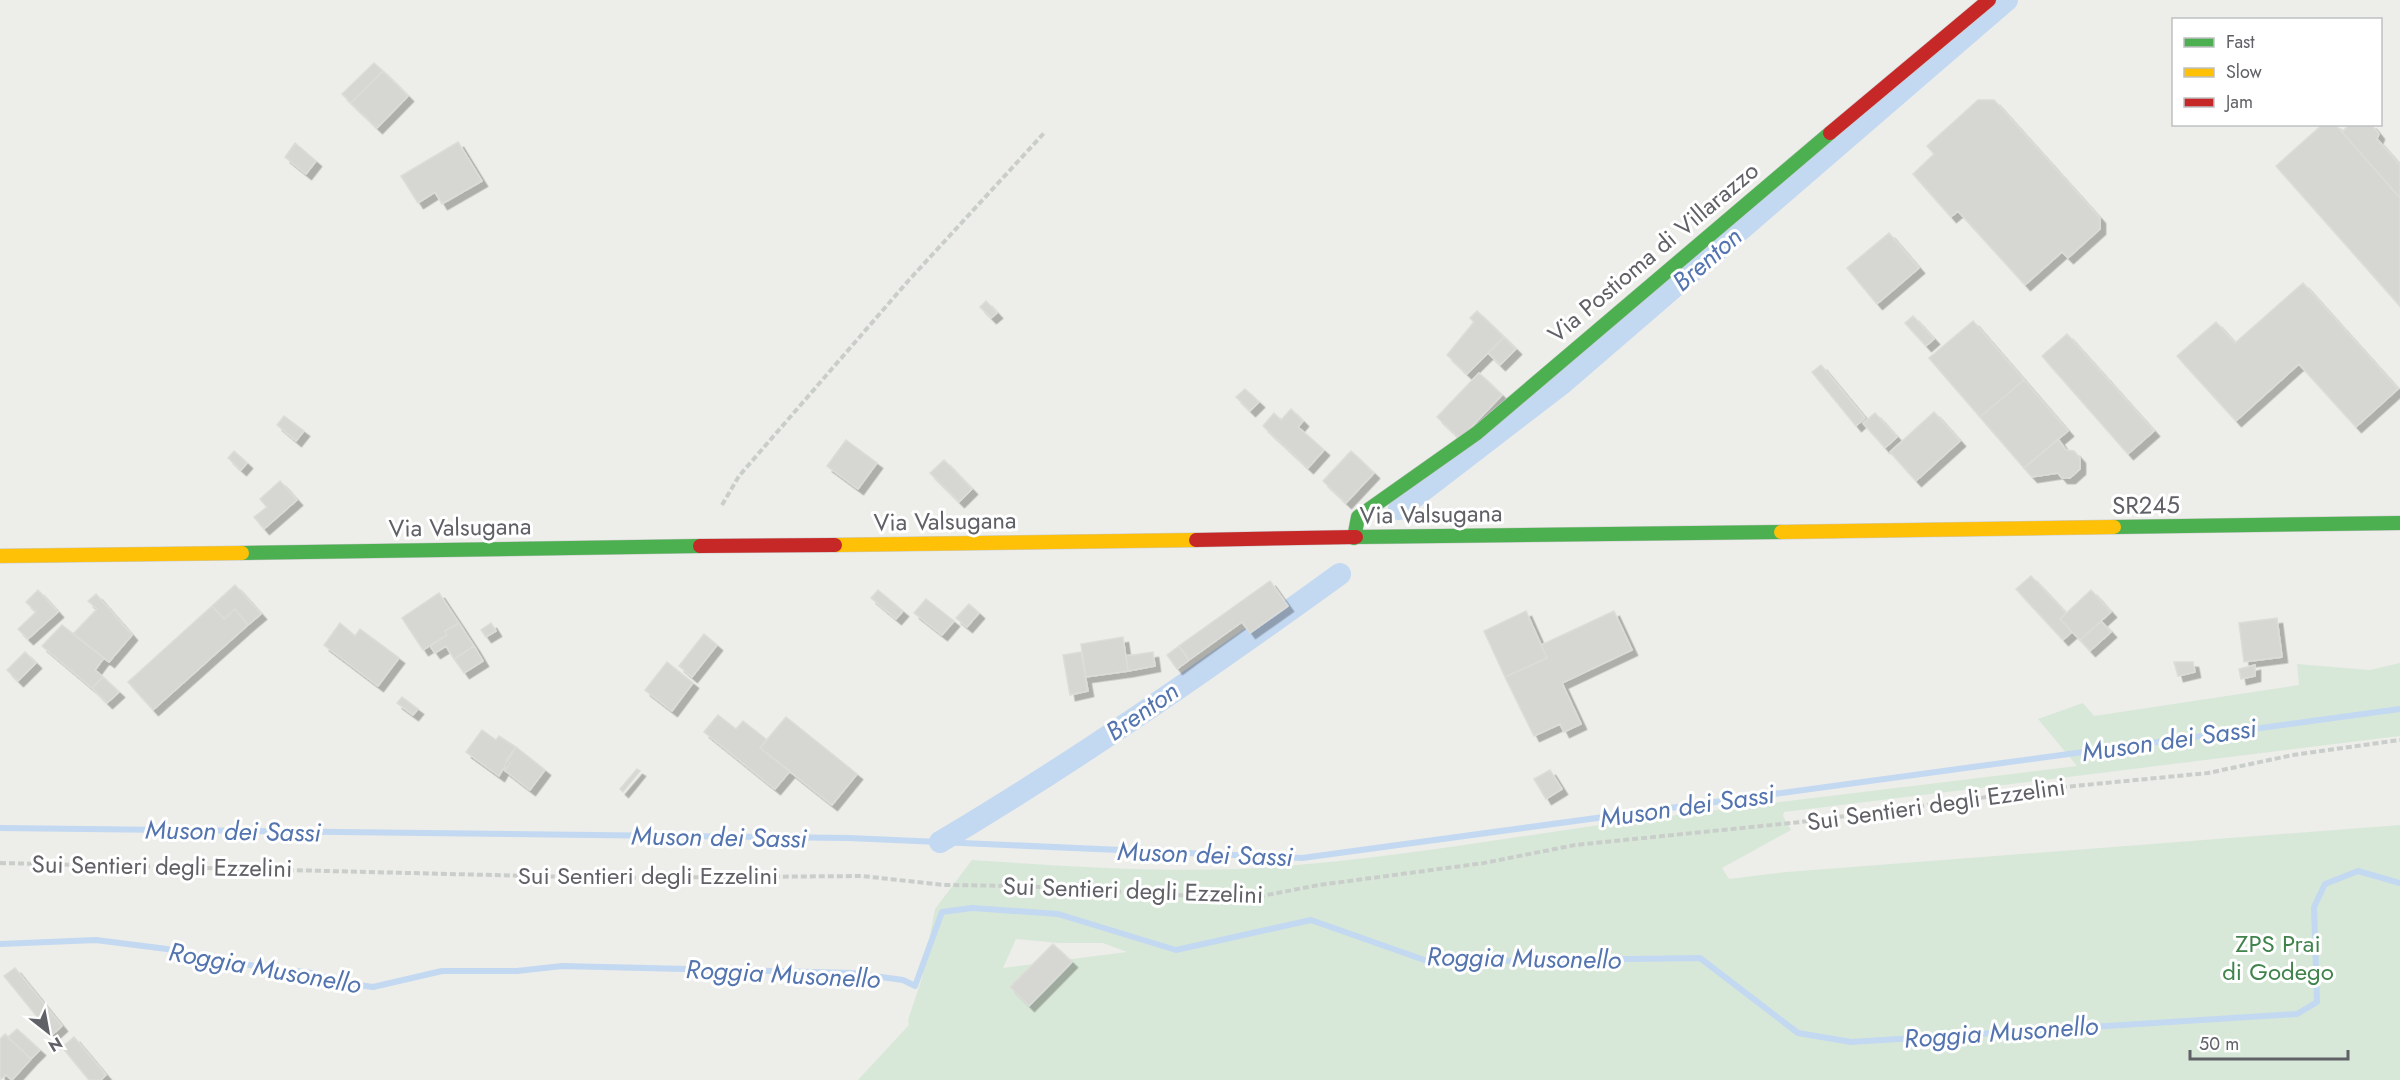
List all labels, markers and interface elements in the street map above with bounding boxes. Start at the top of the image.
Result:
legend [2172,18,2382,126]
text: Fast [2226,29,2255,55]
text: Slow [2226,59,2263,85]
text: Jam [2224,89,2253,115]
street label: Via Postioma di Villarazzo [1540,153,1766,351]
water label: Brenton [1664,218,1750,300]
street label: SR245 [2112,487,2180,523]
street label: Via Valsugana [1359,495,1503,533]
street label: Via Valsugana [873,502,1017,540]
street label: Via Valsugana [388,508,532,546]
water label: Brenton [1098,672,1186,750]
water label: Muson dei Sassi [2079,709,2259,771]
street label: Sui Sentieri degli Ezzelini [1805,769,2067,839]
water label: Muson dei Sassi [1597,775,1777,837]
water label: Muson dei Sassi [145,810,322,852]
water label: Muson dei Sassi [631,816,808,858]
water label: Muson dei Sassi [1117,832,1294,876]
street label: Sui Sentieri degli Ezzelini [31,846,293,886]
street label: Sui Sentieri degli Ezzelini [518,858,778,893]
street label: Sui Sentieri degli Ezzelini [1002,868,1264,912]
park label: ZPS Prai di Godego [2222,926,2334,989]
water label: Roggia Musonello [166,932,364,1004]
water label: Roggia Musonello [1426,937,1622,979]
water label: Roggia Musonello [685,950,881,998]
north arrow [18,1002,78,1062]
water label: Roggia Musonello [1903,1006,2100,1058]
scale bar [2190,1023,2348,1061]
text: N [44,1031,67,1058]
text: 50 m [2199,1031,2239,1057]

